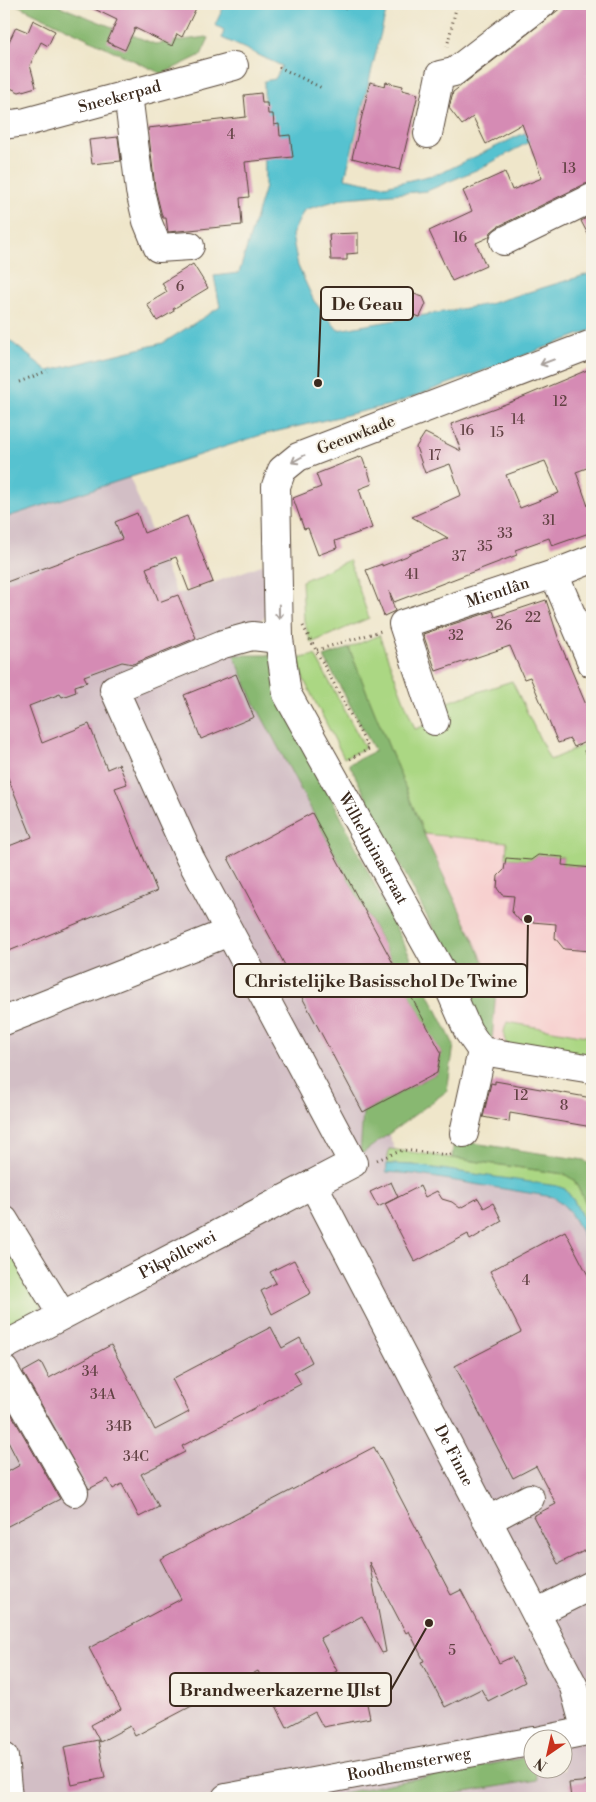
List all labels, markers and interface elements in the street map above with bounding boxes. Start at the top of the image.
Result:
street label: Sneekerpad [76,76,163,118]
house number: 4 [227,126,235,144]
house number: 13 [562,160,576,178]
house number: 16 [453,229,468,247]
house number: 6 [176,278,185,296]
callout: De Geau [321,287,413,320]
text: De Geau [331,293,403,316]
one-way arrow [540,358,555,367]
house number: 12 [553,393,567,411]
street label: Geeuwkade [314,411,398,459]
house number: 14 [511,411,525,429]
house number: 16 [460,422,475,440]
house number: 15 [490,424,504,442]
house number: 17 [429,447,441,465]
one-way arrow [291,454,305,464]
house number: 31 [542,512,556,530]
house number: 33 [497,525,513,543]
house number: 35 [477,538,493,556]
house number: 37 [452,548,466,566]
house number: 41 [405,566,419,584]
street label: Mientlân [464,573,532,612]
one-way arrow [274,603,283,619]
house number: 22 [525,609,541,627]
house number: 26 [496,617,513,635]
house number: 32 [448,627,464,645]
street label: Wilhelminastraat [333,788,412,908]
callout: Christelijke Basisschol De Twine [234,964,527,997]
text: Christelijke Basisschol De Twine [245,970,518,993]
house number: 12 [514,1087,528,1105]
house number: 8 [560,1097,568,1115]
street label: Pikpôllewei [135,1226,220,1284]
house number: 4 [522,1272,530,1290]
house number: 34 [82,1363,98,1381]
house number: 34A [90,1386,116,1404]
house number: 34B [106,1418,132,1436]
street label: De Finne [430,1421,478,1490]
house number: 34C [123,1448,149,1466]
house number: 5 [448,1642,456,1660]
callout: Brandweerkazerne IJlst [170,1673,391,1706]
text: Brandweerkazerne IJlst [179,1679,381,1702]
north arrow [524,1730,574,1780]
street label: Roodhemsterweg [345,1743,473,1785]
text: N [532,1753,551,1775]

